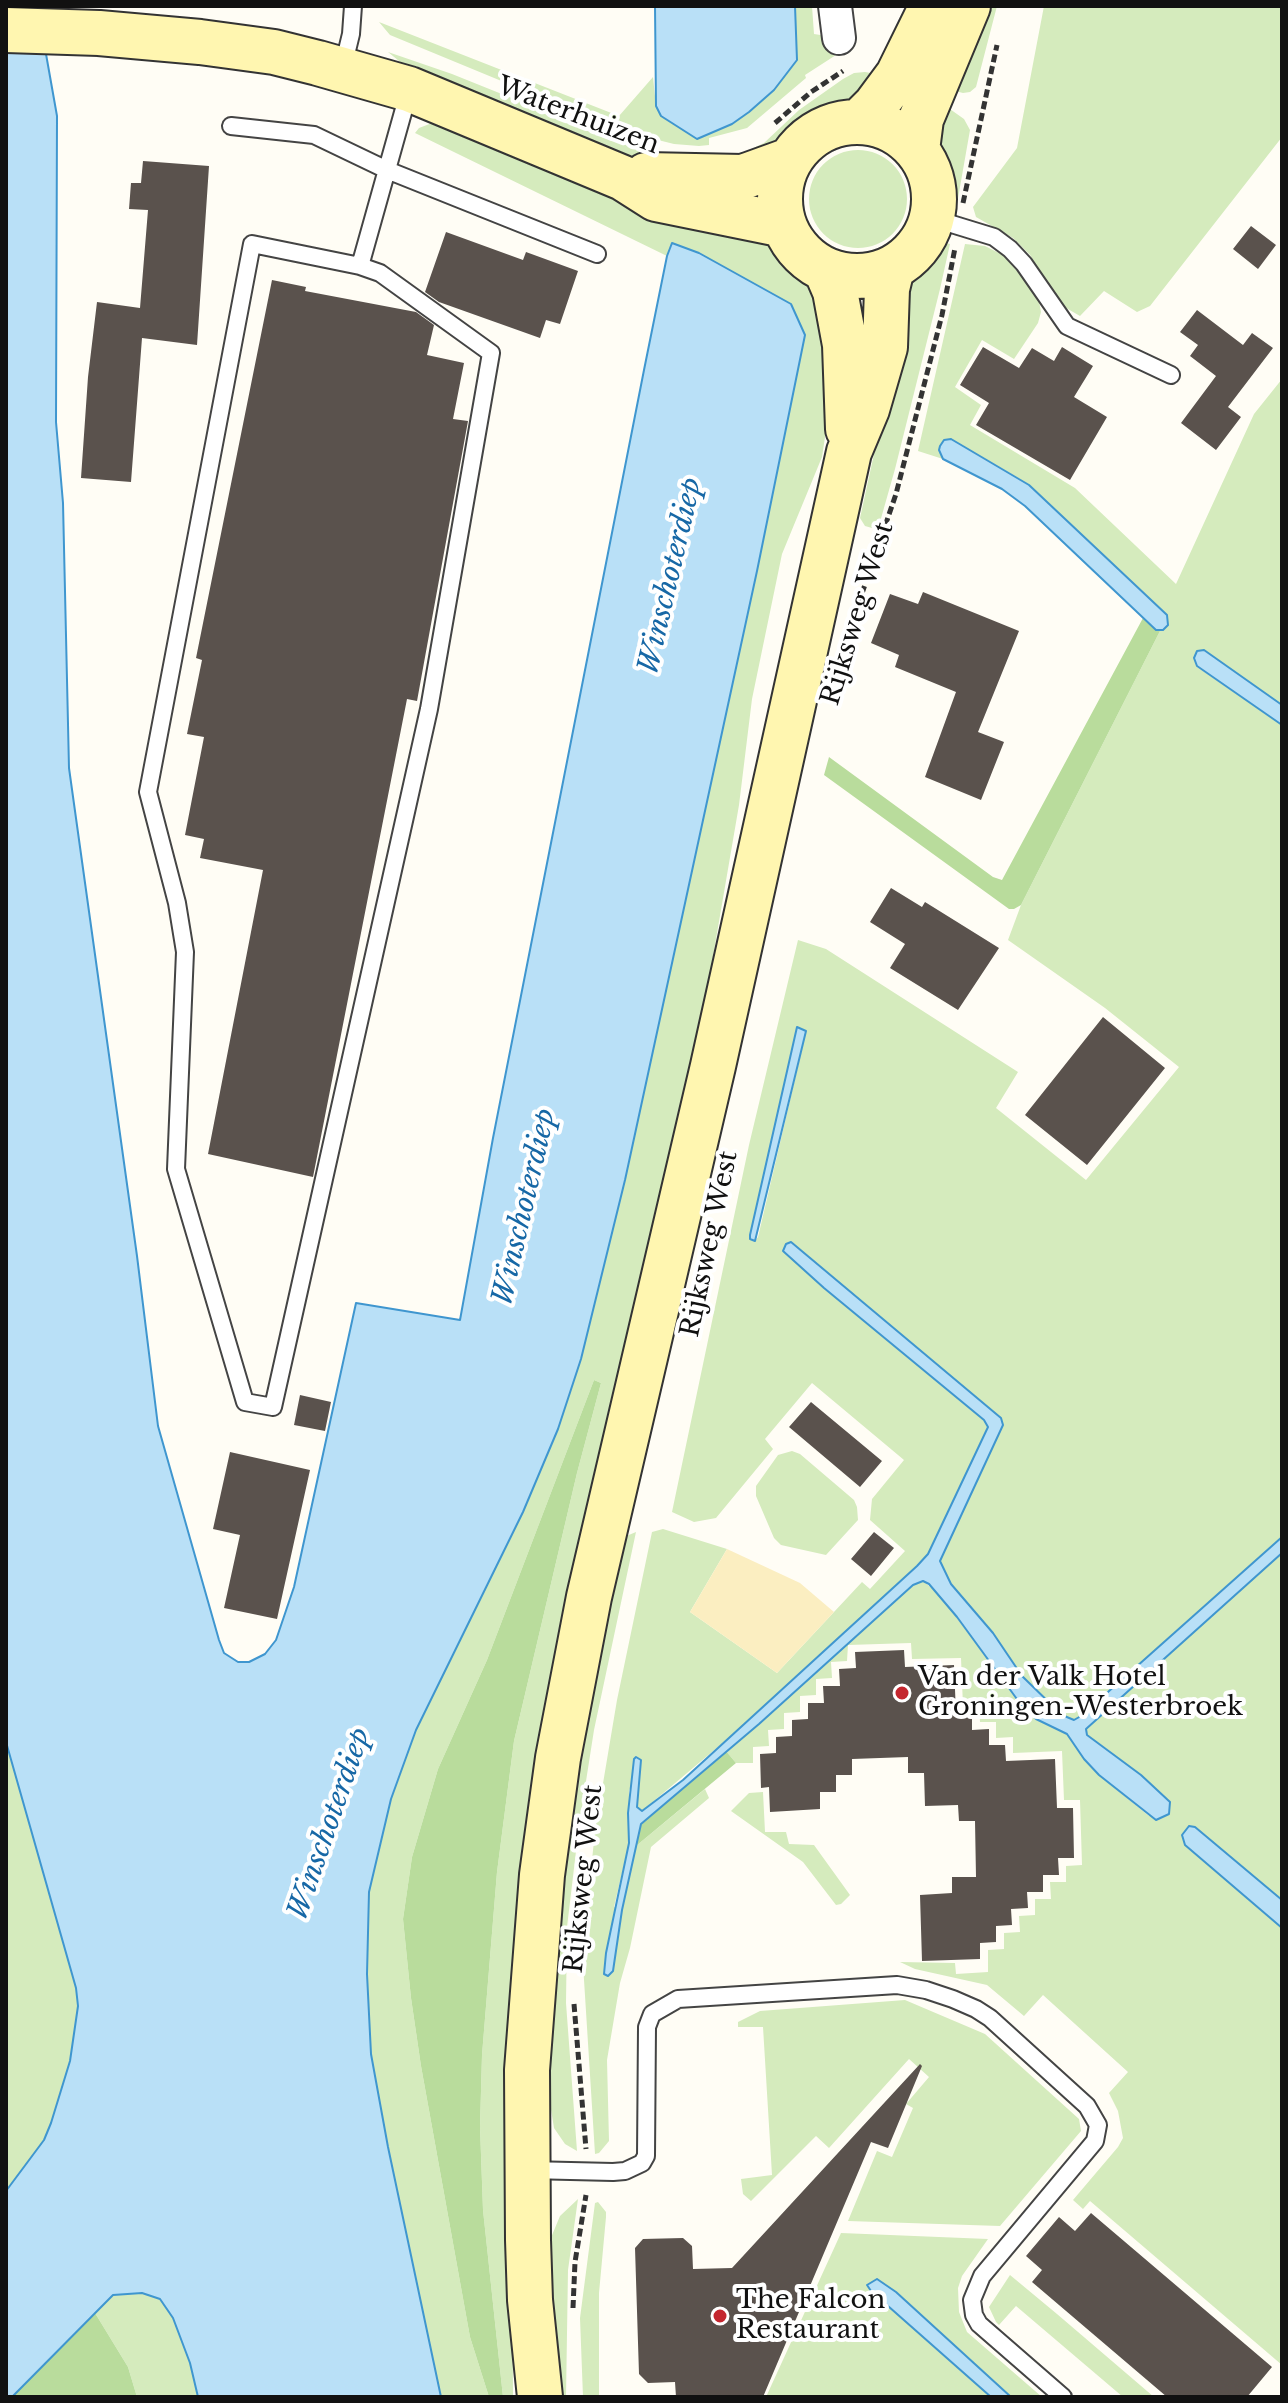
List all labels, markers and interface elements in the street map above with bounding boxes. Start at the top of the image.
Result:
street label: Waterhuizen [492,71,664,161]
water label: Winschoterdiep [632,475,710,677]
street label: Rijksweg West [815,519,901,709]
water label: Winschoterdiep [486,1106,564,1308]
street label: Rijksweg West [675,1148,745,1340]
place label: Van der Valk Hotel Groningen-Westerbroek [918,1662,1243,1724]
marker: Van der Valk Hotel Groningen-Westerbroek [893,1684,911,1702]
water label: Winschoterdiep [281,1724,379,1924]
street label: Rijksweg West [559,1783,609,1975]
place label: The Falcon Restaurant [736,2285,885,2346]
marker: The Falcon Restaurant [711,2307,729,2325]

